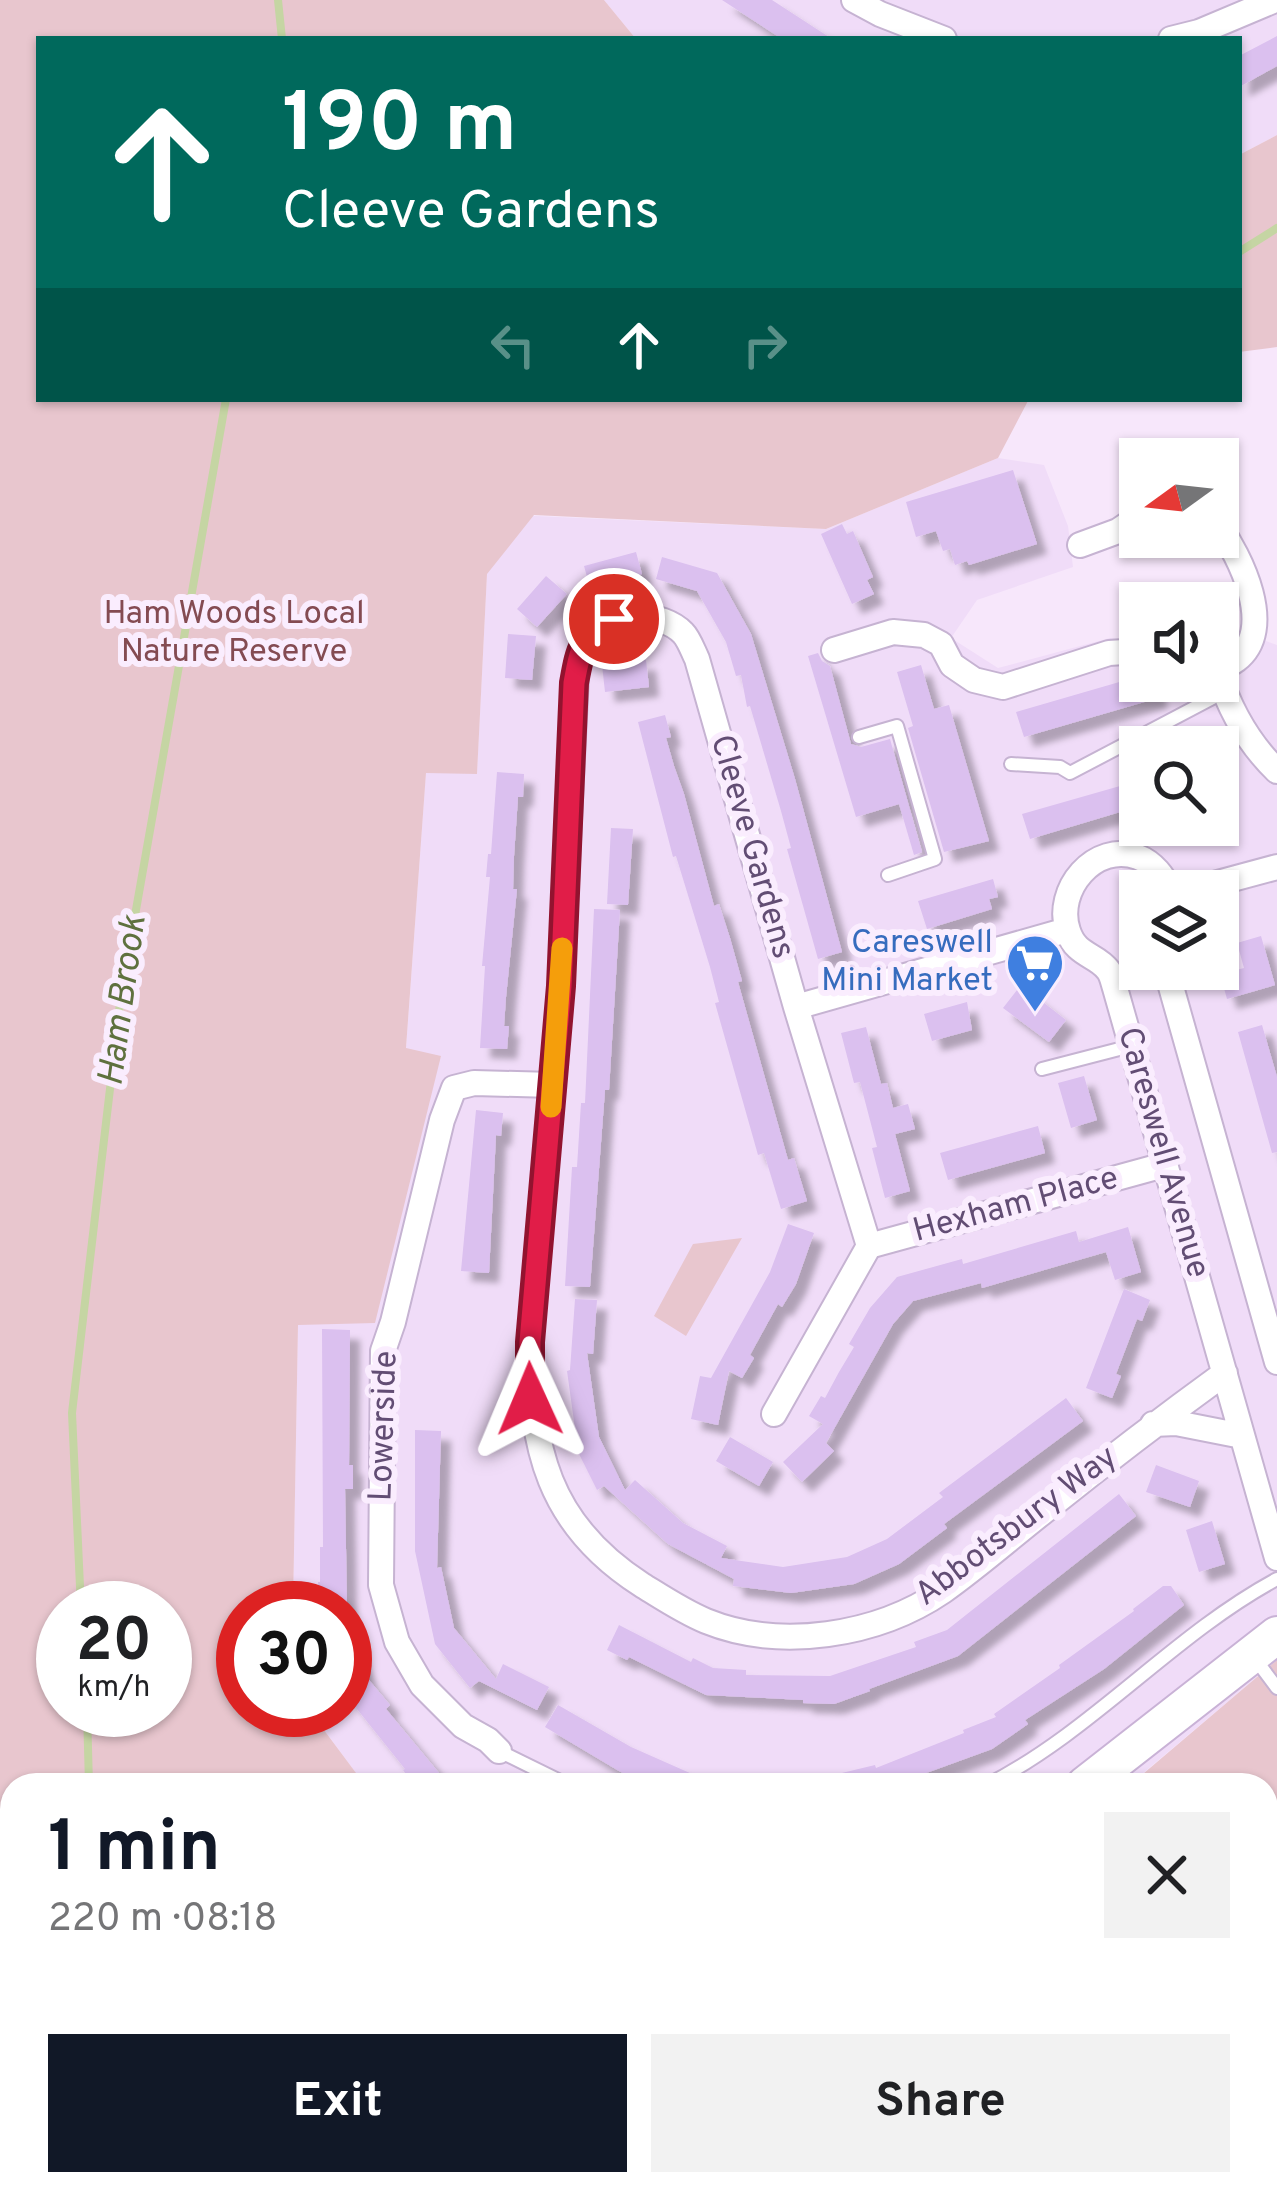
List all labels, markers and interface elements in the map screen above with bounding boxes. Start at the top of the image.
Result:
text: 190 m [282,75,517,181]
icon: ahead [84,84,240,240]
text: Cleeve Gardens [282,179,660,248]
icon: left [480,312,546,378]
icon: ahead [606,312,672,378]
icon: right [732,312,798,378]
north arrow [1119,438,1239,558]
map controls [1119,438,1239,990]
pin [563,568,665,670]
button: sound [1119,582,1239,702]
icon: arrive [581,586,647,652]
park label: Ham Woods Local Nature Reserve [103,594,365,674]
button: search [1119,726,1239,846]
street label: Cleeve Gardens [699,730,803,964]
button: layers [1119,870,1239,990]
water label: Ham Brook [89,912,159,1089]
place label: Careswell Mini Market [821,923,993,1003]
supermarket icon: Careswell Mini Market [1004,932,1066,1014]
street label: Careswell Avenue [1106,1023,1218,1283]
street label: Hexham Place [909,1158,1123,1254]
position arrow [467,1336,593,1462]
street label: Lowerside [361,1350,409,1502]
street label: Abbotsbury Way [908,1437,1126,1617]
speed limit sign: 30 [216,1581,372,1737]
text: 20 [76,1606,152,1682]
text: km/h [78,1670,150,1707]
text: 1 min [48,1805,221,1897]
button: close [1104,1812,1230,1938]
text: 220 m · 08:18 [48,1896,277,1945]
button: Exit [48,2034,627,2172]
button: Share [651,2034,1230,2172]

